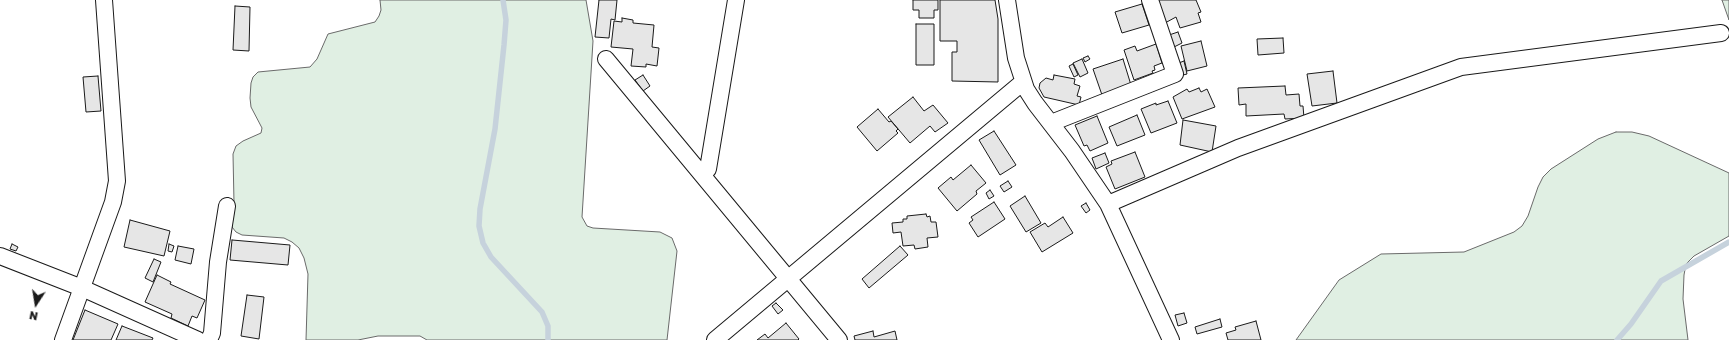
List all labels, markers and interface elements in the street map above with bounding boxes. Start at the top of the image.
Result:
north arrow [16,284,56,324]
text: N [28,309,39,323]

